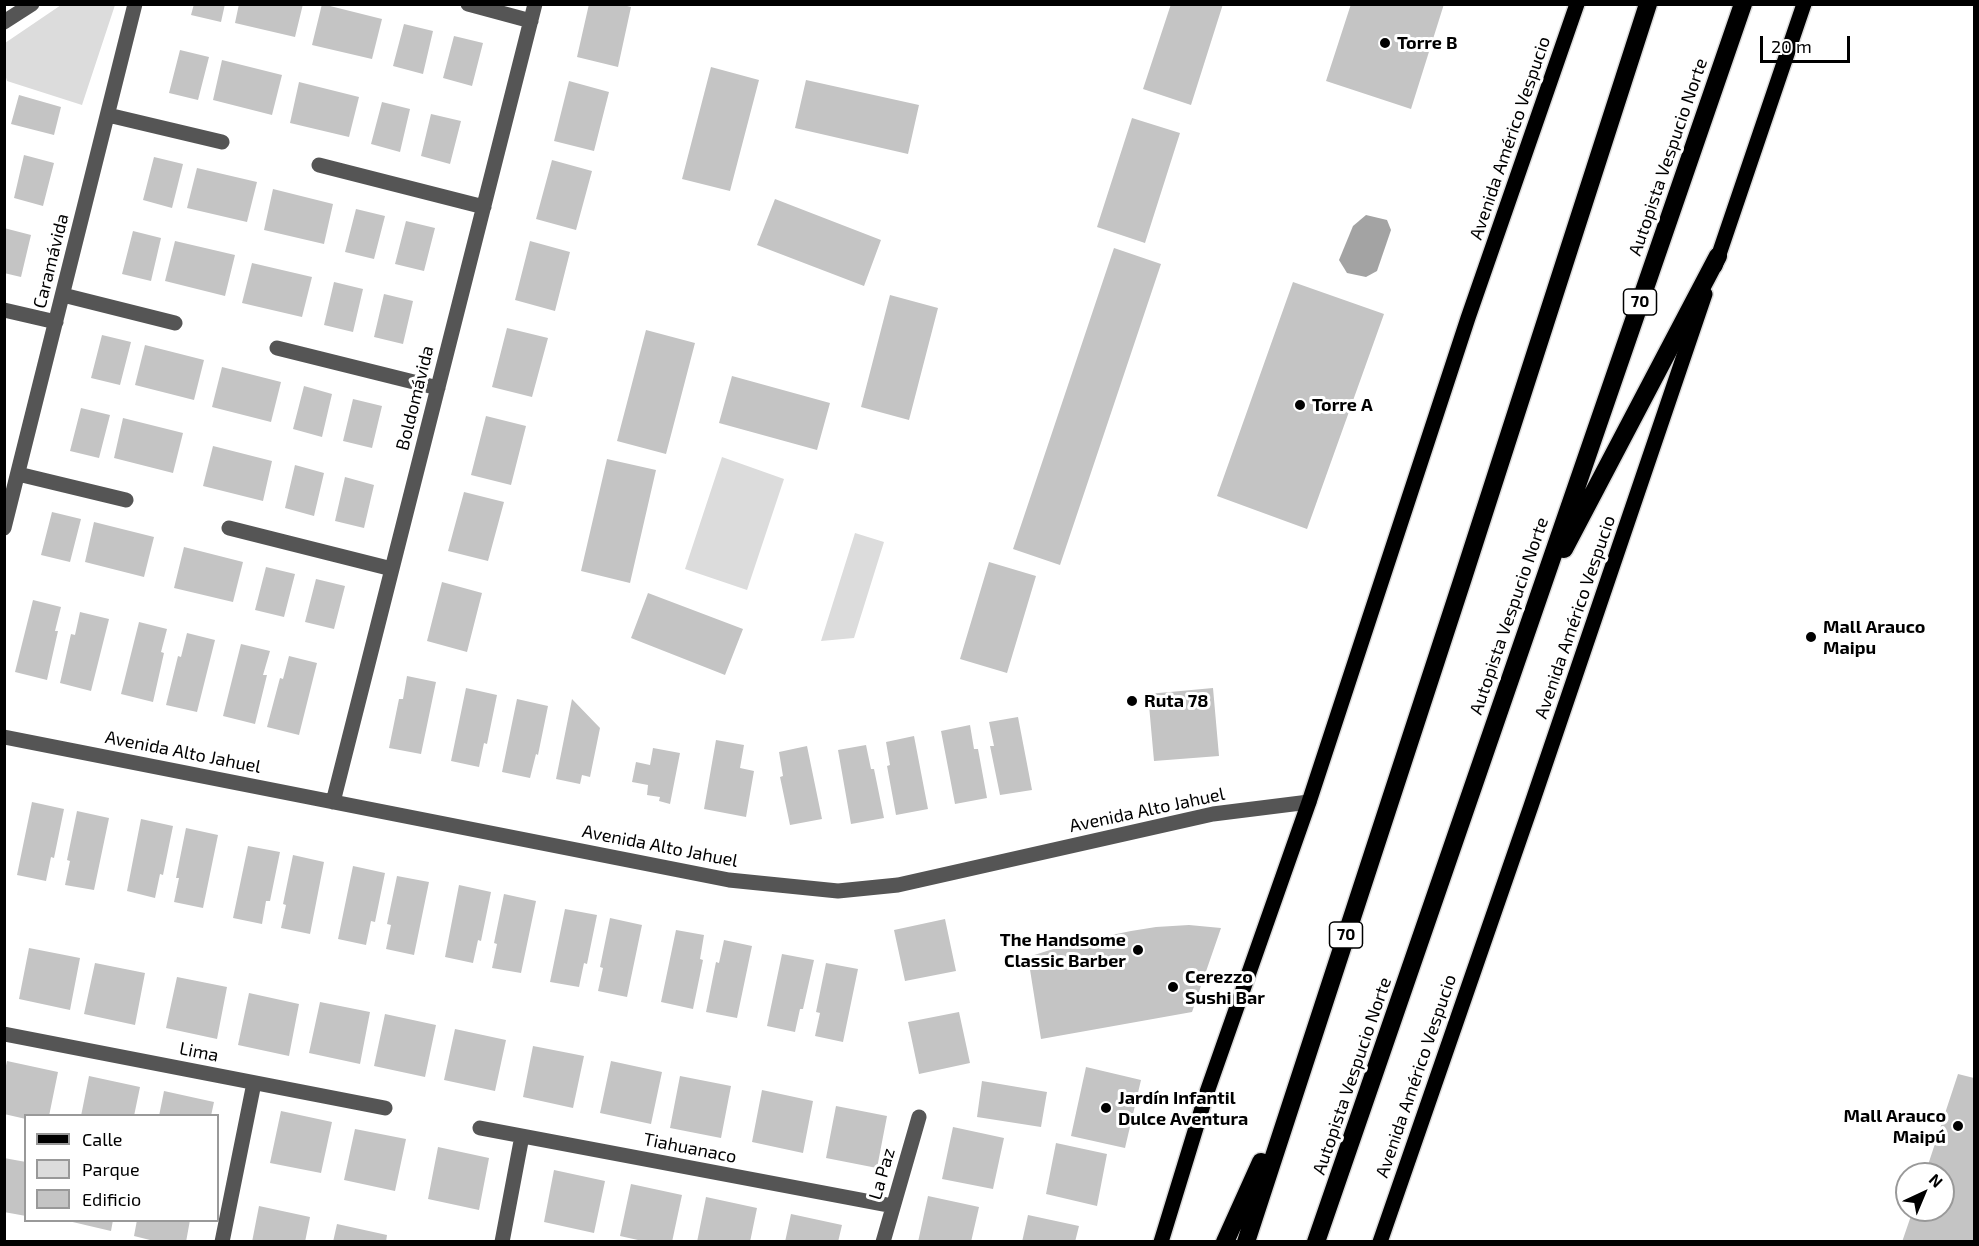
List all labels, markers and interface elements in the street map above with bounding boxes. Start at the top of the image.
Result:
scale bar [1763,24,1853,62]
place label: Torre B [1397,32,1457,54]
street label: Avenida Américo Vespucio [1465,34,1555,242]
text: 20 m [1771,35,1812,57]
marker: Torre B [1378,36,1392,50]
street label: Autopista Vespucio Norte [1624,55,1712,259]
street label: Caramávida [29,211,73,311]
road number: 70 [1624,289,1656,315]
street label: Boldomávida [392,343,438,453]
place label: Torre A [1312,394,1373,416]
marker: Torre A [1293,398,1307,412]
street label: Avenida Américo Vespucio [1530,513,1620,721]
street label: Autopista Vespucio Norte [1465,514,1553,718]
place label: Mall Arauco Maipu [1823,616,1925,658]
marker: Mall Arauco Maipu [1804,630,1818,644]
place label: Ruta 78 [1144,690,1209,712]
marker: Ruta 78 [1125,694,1139,708]
street label: Avenida Alto Jahuel [103,726,263,778]
street label: Avenida Alto Jahuel [1067,783,1227,837]
street label: Avenida Alto Jahuel [580,820,740,872]
road number: 70 [1330,922,1362,948]
place label: The Handsome Classic Barber [1000,929,1126,972]
marker: The Handsome Classic Barber [1131,943,1145,957]
place label: Cerezzo Sushi Bar [1185,966,1265,1008]
street label: Avenida Américo Vespucio [1371,972,1461,1180]
street label: Autopista Vespucio Norte [1308,974,1396,1178]
marker: Cerezzo Sushi Bar [1166,980,1180,994]
street label: Lima [178,1038,220,1066]
place label: Jardín Infantil Dulce Aventura [1118,1087,1248,1130]
marker: Jardín Infantil Dulce Aventura [1099,1101,1113,1115]
place label: Mall Arauco Maipú [1844,1105,1946,1148]
legend [24,1114,219,1222]
marker: Mall Arauco Maipú [1951,1119,1965,1133]
text: Calle [82,1128,123,1150]
street label: Tiahuanaco [641,1128,739,1168]
street label: La Paz [864,1146,900,1202]
text: Parque [82,1158,140,1180]
north arrow [1895,1162,1955,1222]
text: N [1926,1169,1947,1191]
text: Edificio [82,1188,141,1210]

